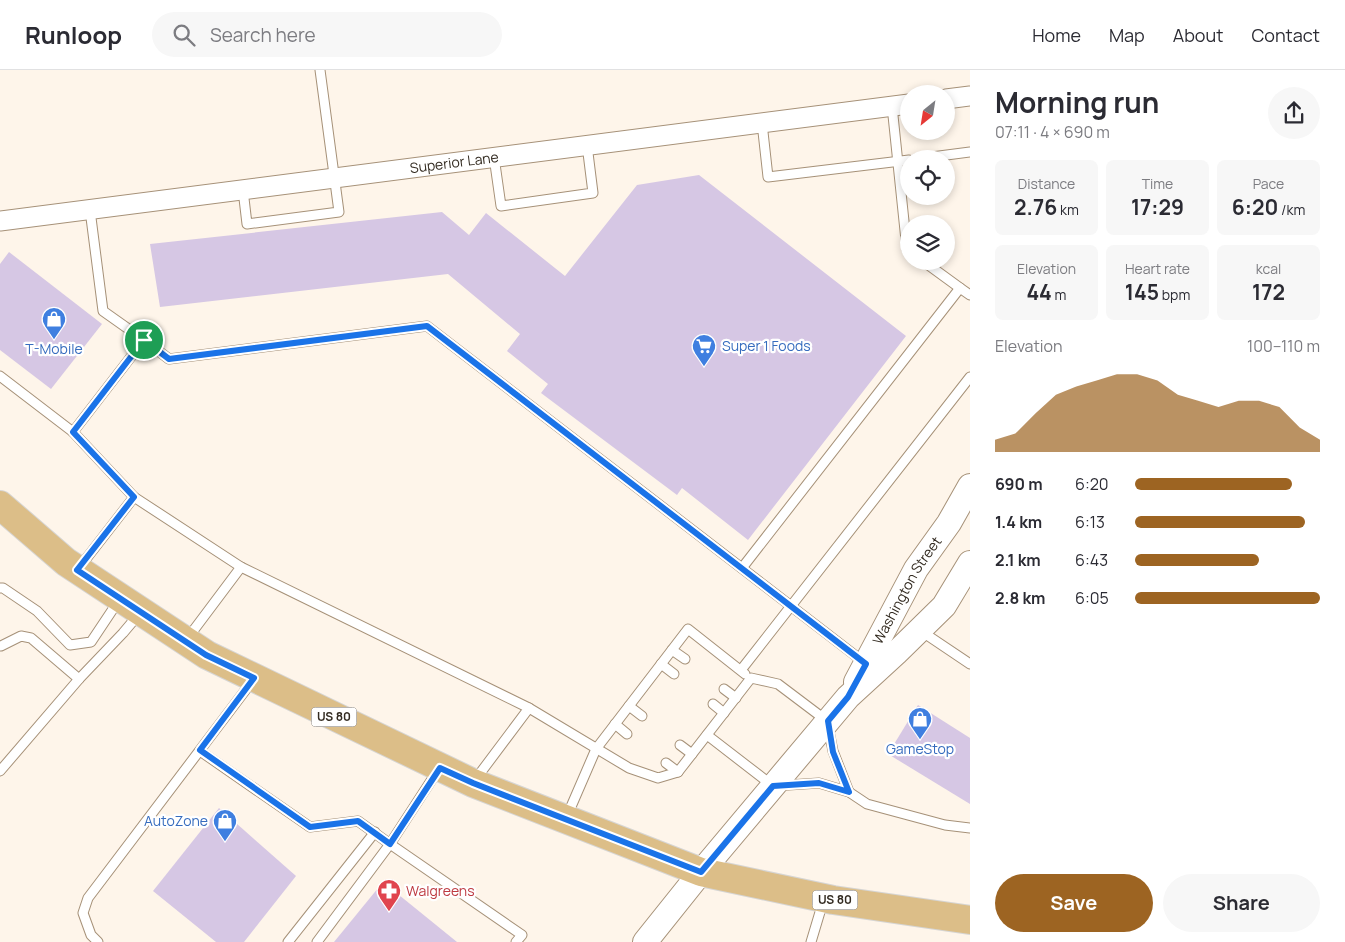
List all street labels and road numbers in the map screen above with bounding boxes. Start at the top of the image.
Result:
street label: Superior Lane [409,147,500,177]
street label: Washington Street [868,532,946,647]
road number: US 80 [312,708,356,726]
road number: US 80 [812,890,858,910]

